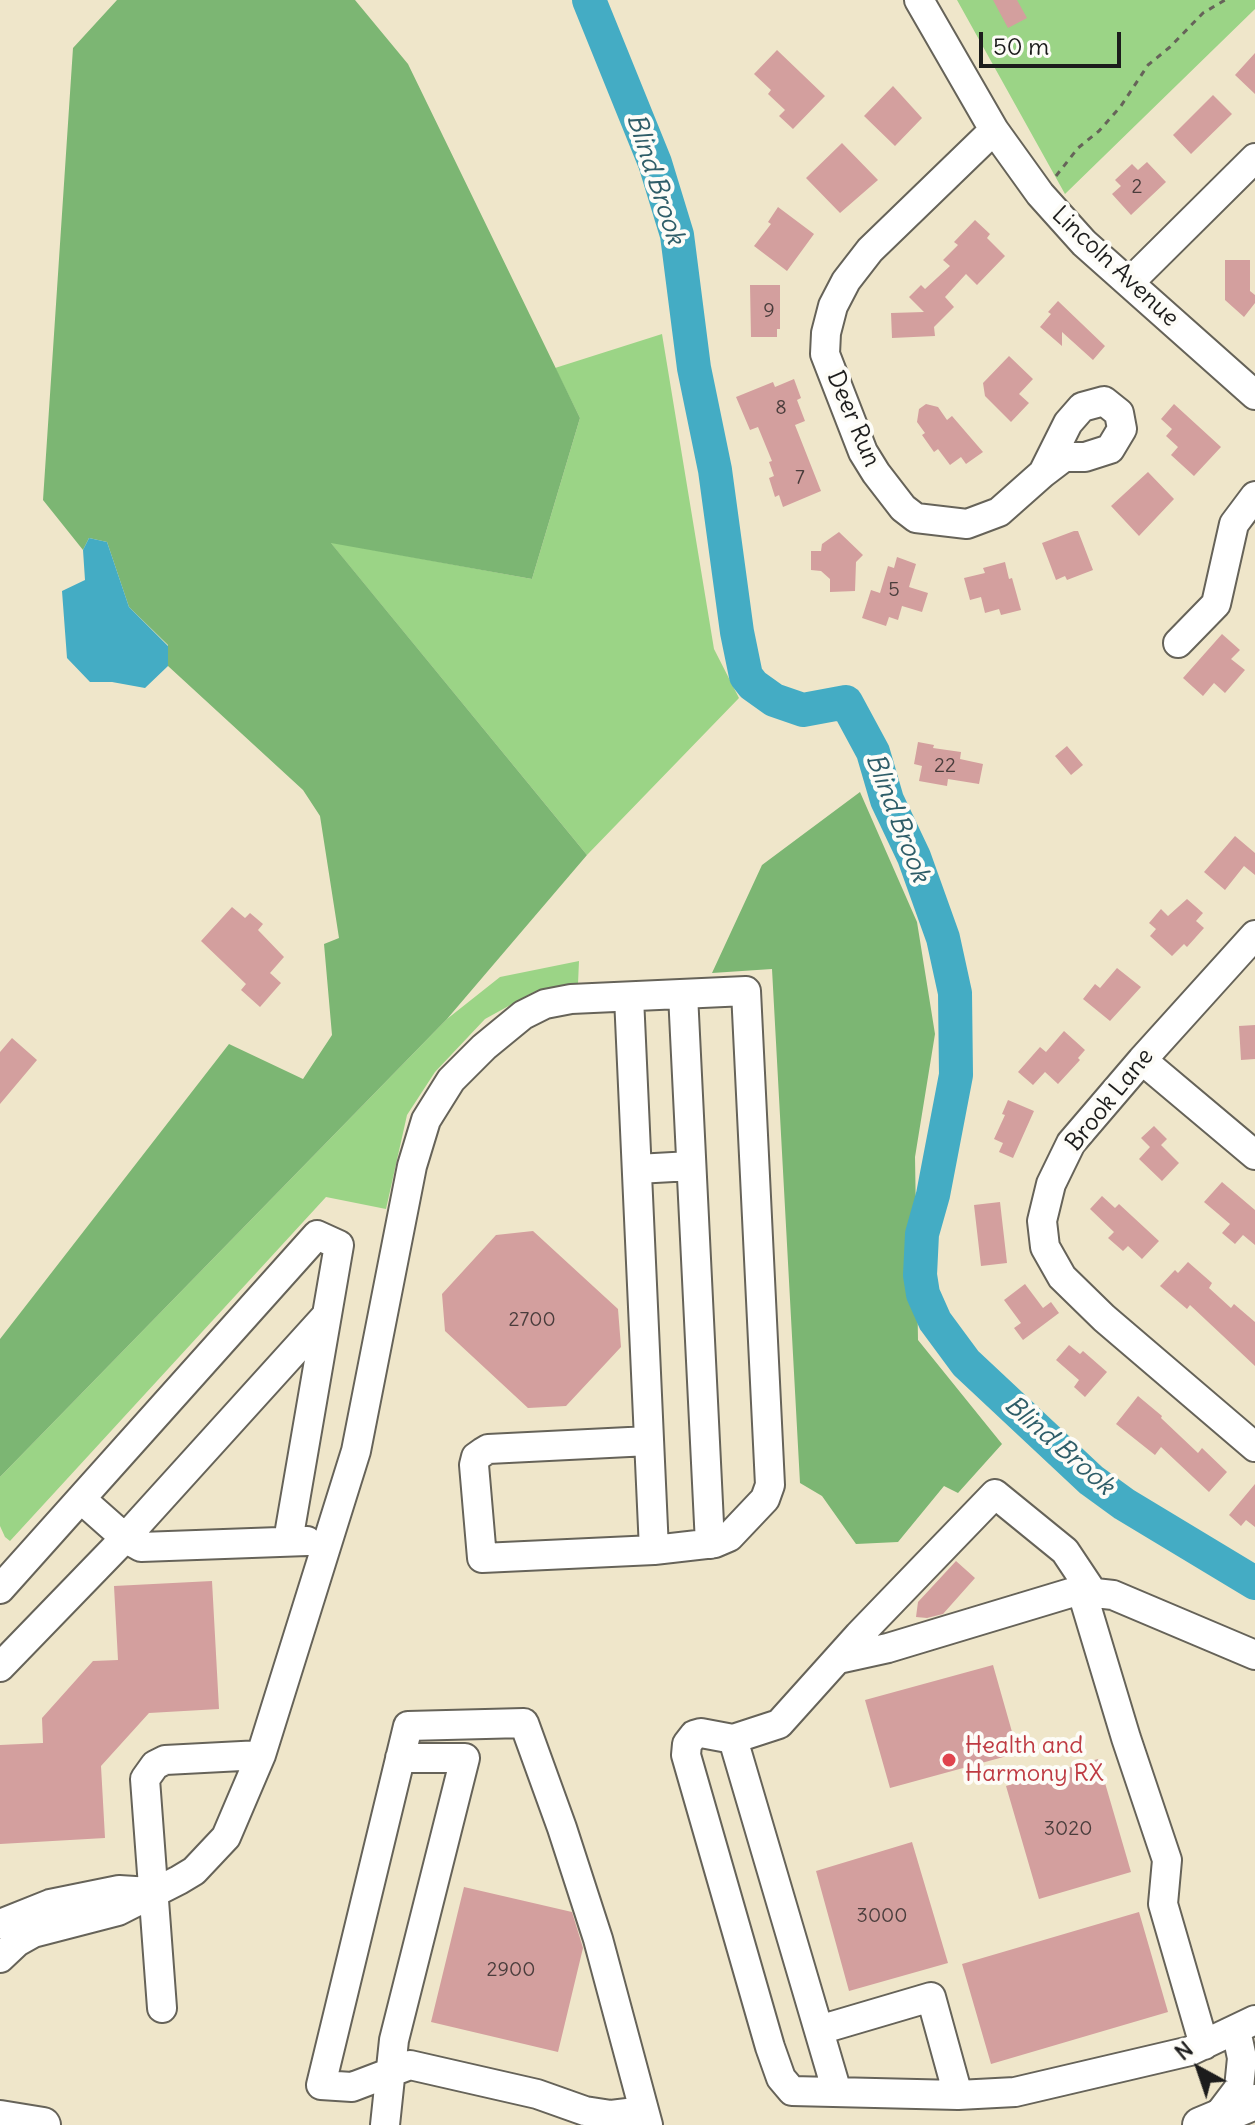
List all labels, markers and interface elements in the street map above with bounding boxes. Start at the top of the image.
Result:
scale bar [983,16,1125,66]
text: 50 m [993,31,1049,61]
water label: Blind Brook [619,110,691,248]
house number: 2 [1132,175,1142,199]
street label: Lincoln Avenue [1045,201,1185,333]
house number: 9 [763,299,775,323]
street label: Deer Run [820,367,886,471]
house number: 8 [775,396,787,420]
house number: 7 [795,466,805,490]
house number: 5 [888,578,900,602]
water label: Blind Brook [858,749,936,887]
house number: 22 [934,754,956,778]
street label: Brook Lane [1060,1043,1160,1157]
house number: 2700 [508,1308,556,1332]
water label: Blind Brook [998,1390,1120,1502]
place label: Health and Harmony RX [965,1732,1104,1788]
marker: Health and Harmony RX [940,1751,958,1769]
house number: 3020 [1044,1817,1092,1841]
house number: 3000 [857,1904,907,1928]
house number: 2900 [487,1958,535,1982]
north arrow [1159,2029,1239,2109]
text: N [1169,2035,1198,2066]

